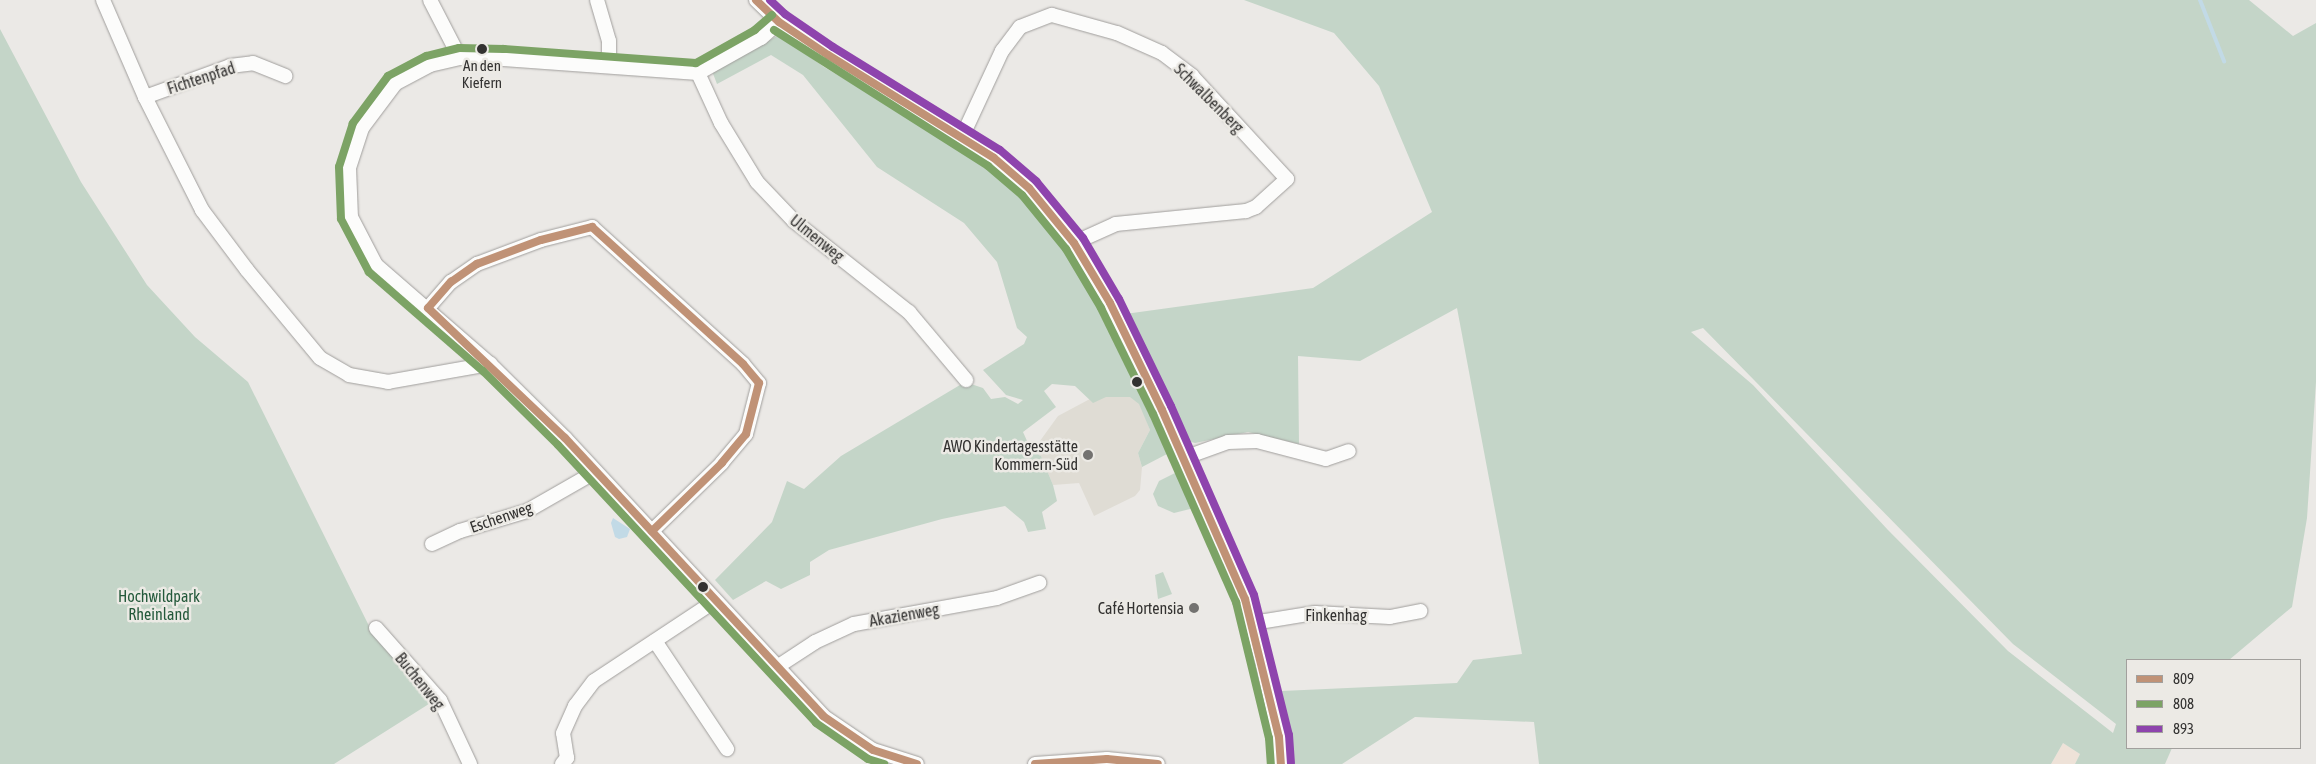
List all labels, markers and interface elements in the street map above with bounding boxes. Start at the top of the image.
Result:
marker: An den Kiefern [477,44,487,54]
place label: An den Kiefern [462,56,502,91]
street label: Fichtenpfad [165,58,237,98]
street label: Schwalbenberg [1170,59,1248,137]
street label: Ulmenweg [786,210,848,266]
unlabelled marker [1132,377,1142,387]
place label: AWO Kindertagesstätte Kommern-Süd [943,436,1078,474]
marker: AWO Kindertagesstätte Kommern-Süd [1082,449,1094,461]
street label: Eschenweg [467,497,535,537]
unlabelled marker [698,582,708,592]
park label: Hochwildpark Rheinland [118,586,200,624]
place label: Café Hortensia [1098,598,1184,618]
street label: Akazienweg [868,599,940,631]
marker: Café Hortensia [1188,602,1200,614]
street label: Finkenhag [1305,605,1367,625]
street label: Buchenweg [391,649,449,713]
legend [2126,659,2301,749]
text: 809 [2173,670,2194,687]
text: 808 [2173,695,2194,712]
text: 893 [2173,720,2194,737]

